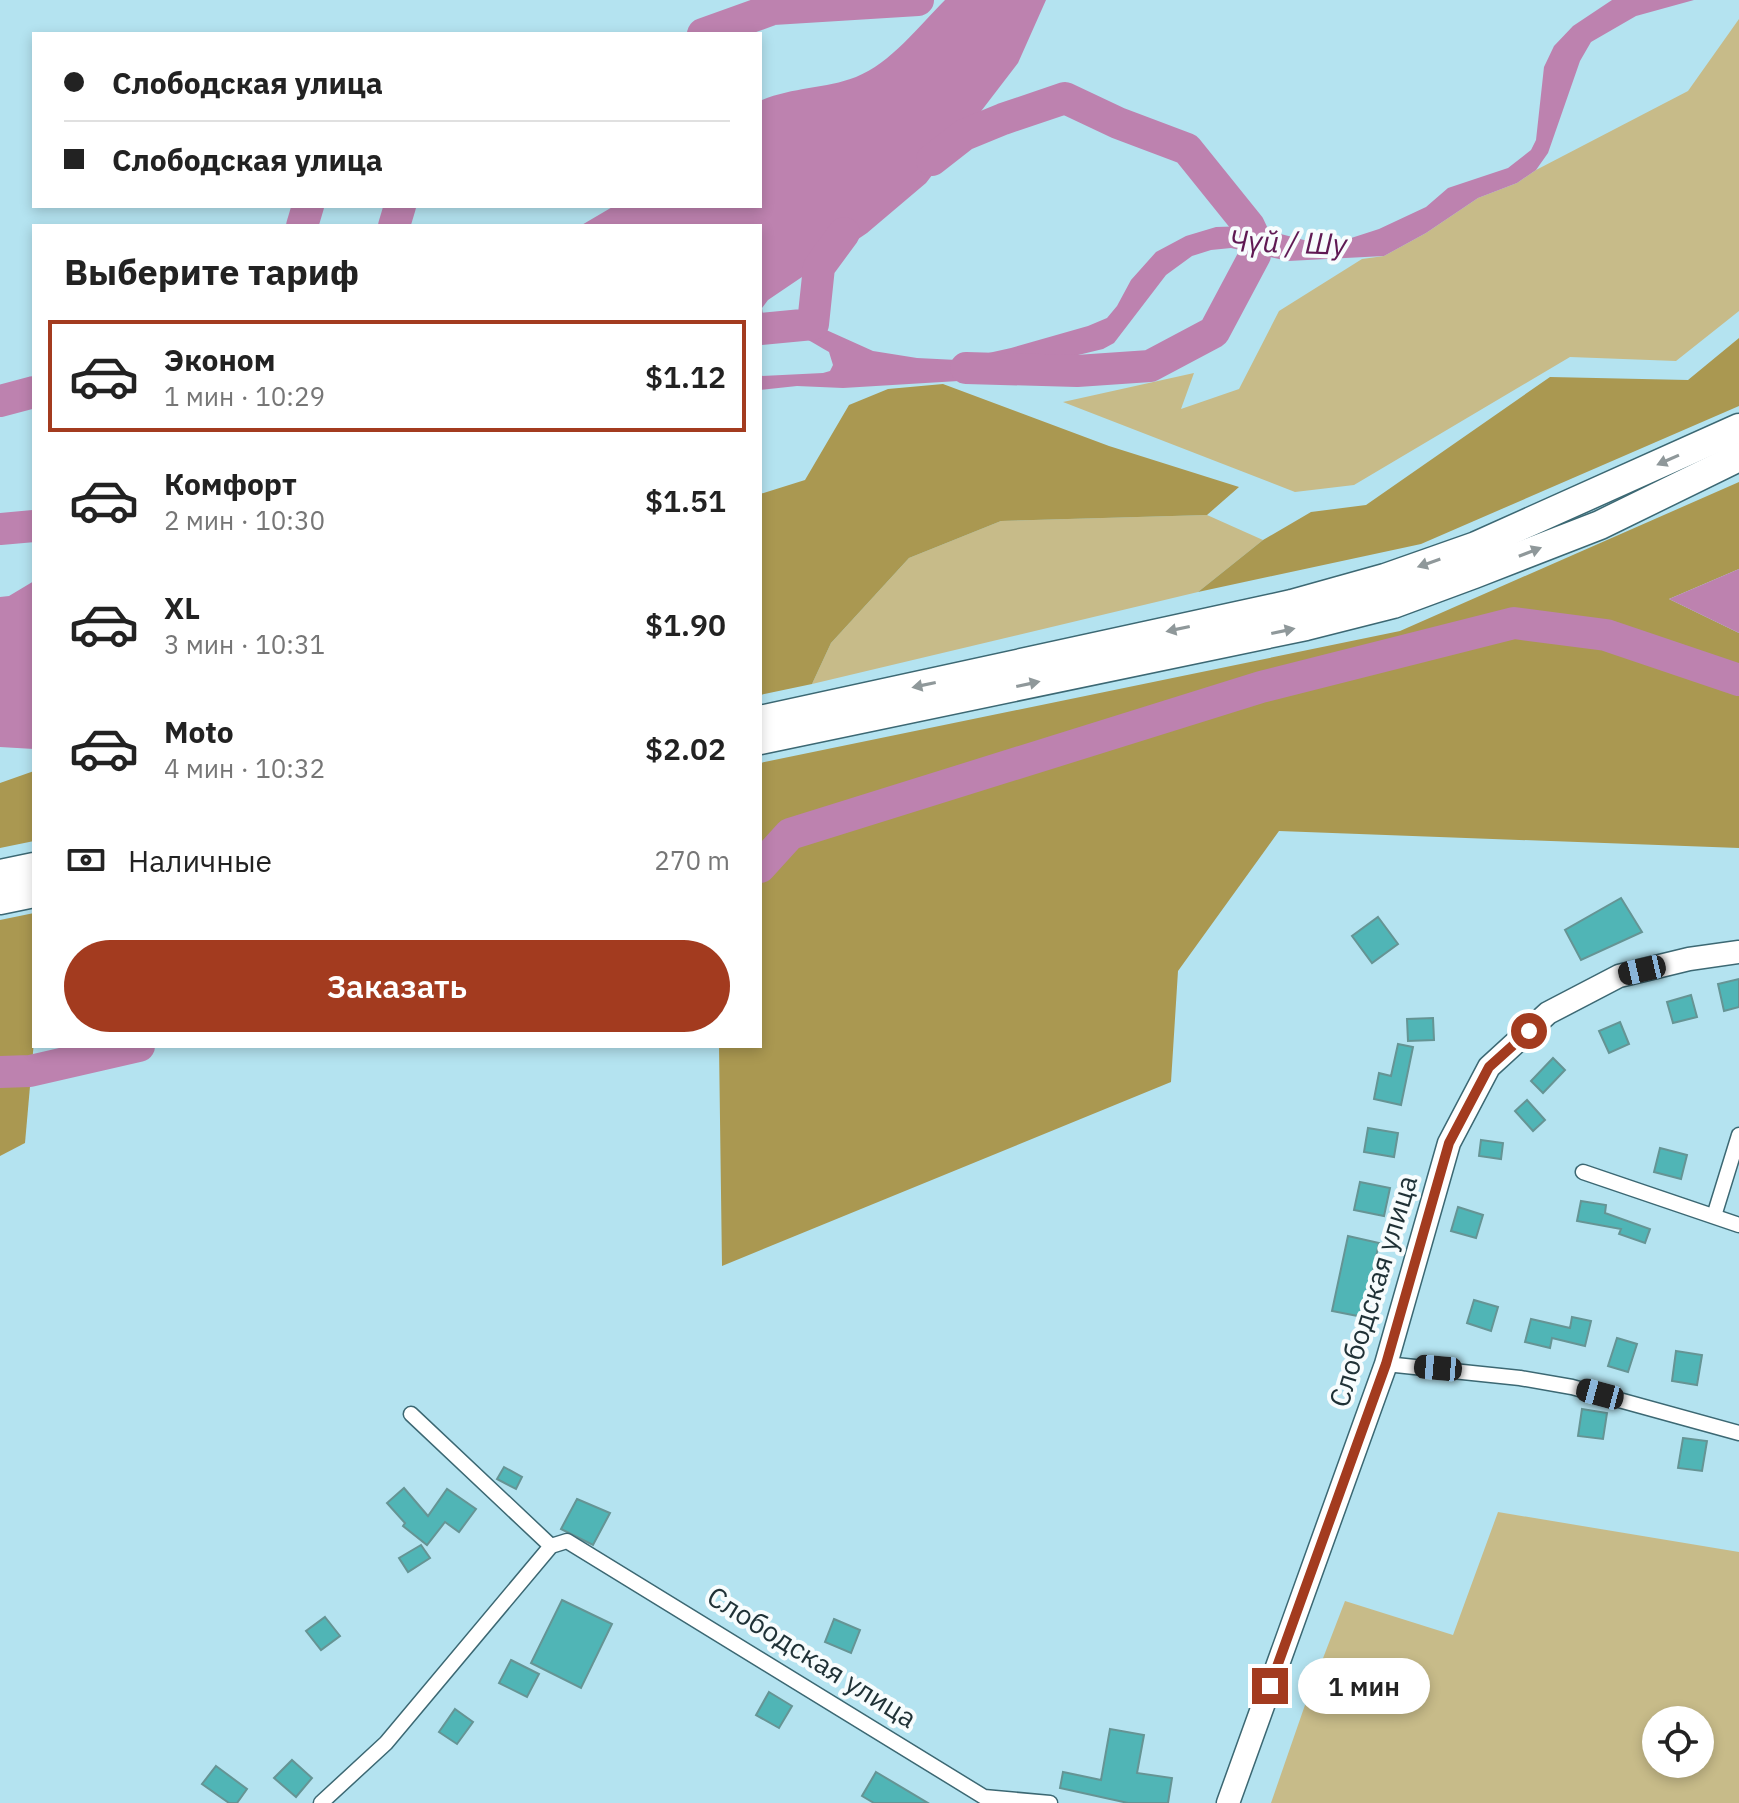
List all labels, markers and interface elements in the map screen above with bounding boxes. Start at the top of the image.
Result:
text: Слободская улица [112,63,383,102]
text: Слободская улица [112,140,383,179]
water label: Чүй / Шу [1229,220,1349,263]
text: Выберите тариф [64,248,359,295]
icon: car [68,340,140,412]
text: Эконом [164,340,275,379]
text: $1.12 [645,357,726,396]
text: 1 мин · 10:29 [164,379,325,413]
one-way arrow [1656,453,1680,467]
icon: car [68,464,140,536]
text: Комфорт [164,464,297,503]
text: $1.51 [645,481,726,520]
text: 2 мин · 10:30 [164,503,325,537]
one-way arrow [1518,545,1542,558]
one-way arrow [1417,557,1441,569]
icon: car [68,588,140,660]
text: XL [164,588,200,627]
text: $1.90 [645,605,726,644]
one-way arrow [1165,623,1190,636]
one-way arrow [1270,624,1295,637]
text: 3 мин · 10:31 [164,627,325,661]
one-way arrow [1016,677,1041,690]
one-way arrow [911,679,936,692]
icon: car [68,712,140,784]
text: Moto [164,712,234,751]
text: $2.02 [645,729,726,768]
text: 4 мин · 10:32 [164,751,325,785]
icon: cash [64,838,108,882]
text: Наличные [128,841,272,880]
text: 270 m [654,843,730,877]
button: Заказать [64,940,730,1032]
car [1616,953,1668,987]
route start [1511,1013,1547,1049]
street label: Слободская улица [1320,1170,1425,1411]
car [1413,1354,1463,1382]
car [1574,1376,1626,1412]
street label: Слободская улица [700,1577,924,1736]
callout: 1 мин [1298,1658,1430,1714]
route end [1252,1668,1288,1704]
text: 1 мин [1328,1669,1400,1703]
map controls [1642,1706,1714,1778]
button: locate [1642,1706,1714,1778]

